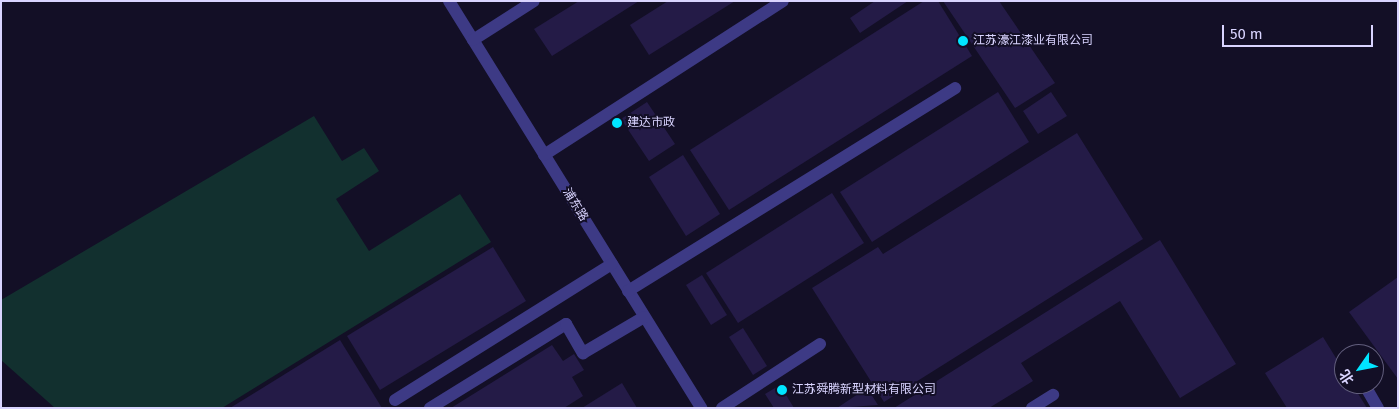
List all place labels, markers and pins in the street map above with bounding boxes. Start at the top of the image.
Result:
place label: 江苏濠江漆业有限公司 [973,34,1093,48]
marker: 江苏濠江漆业有限公司 [957,35,969,47]
place label: 建达市政 [627,116,675,130]
marker: 建达市政 [611,117,623,129]
place label: 江苏舜腾新型材料有限公司 [792,383,936,397]
marker: 江苏舜腾新型材料有限公司 [776,384,788,396]

